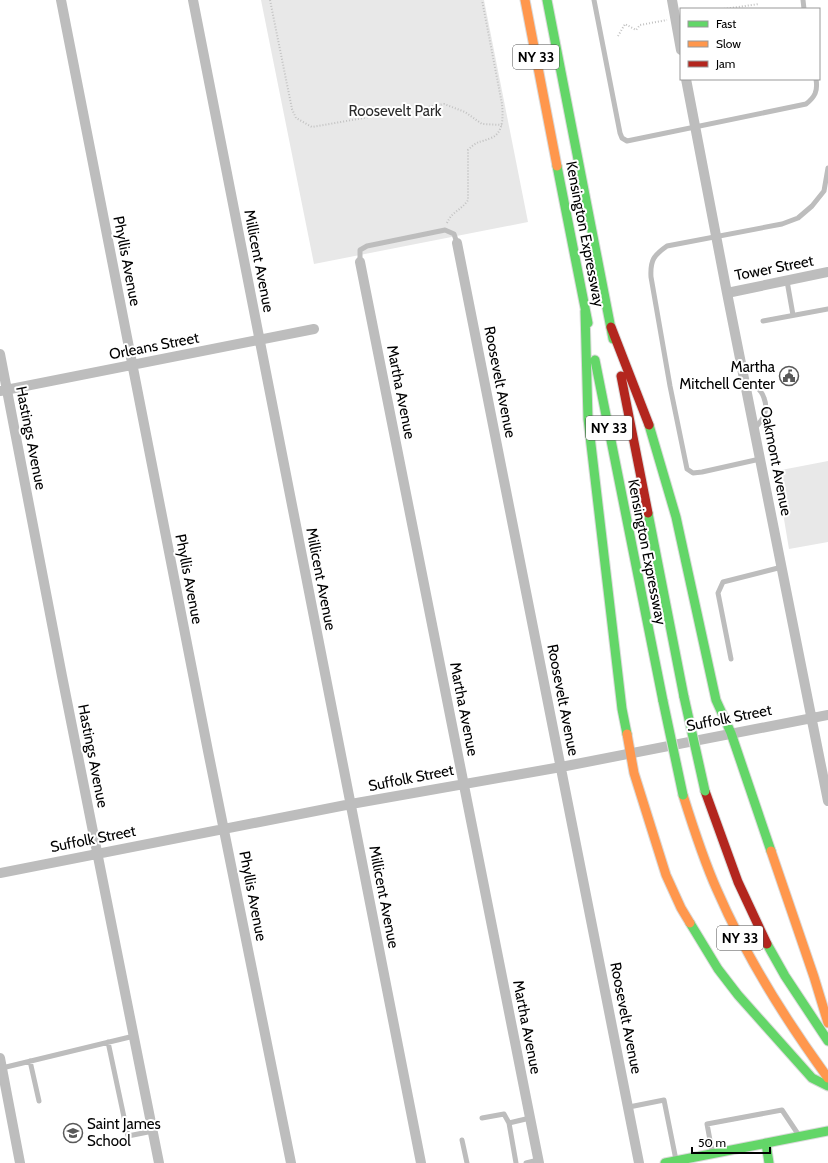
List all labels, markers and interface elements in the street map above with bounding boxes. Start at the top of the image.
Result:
legend [680,8,820,80]
text: Fast [716,16,736,31]
text: Slow [716,36,741,51]
road number: NY 33 [513,45,559,69]
text: Jam [715,56,735,71]
park label: Roosevelt Park [349,102,442,120]
street label: Kensington Expressway [562,160,608,309]
street label: Millicent Avenue [240,208,278,314]
street label: Phyllis Avenue [109,214,145,308]
street label: Tower Street [733,252,815,284]
street label: Roosevelt Avenue [480,325,520,440]
street label: Orleans Street [108,328,200,364]
street label: Martha Avenue [383,343,419,441]
place label: Martha Mitchell Center [679,358,776,393]
public building icon: Martha Mitchell Center [778,365,800,387]
street label: Hastings Avenue [12,385,50,492]
street label: Oakmont Avenue [757,405,795,518]
road number: NY 33 [586,416,632,440]
street label: Kensington Expressway [624,478,670,627]
street label: Millicent Avenue [302,526,340,632]
street label: Phyllis Avenue [171,532,207,626]
street label: Roosevelt Avenue [543,643,583,758]
street label: Martha Avenue [446,660,482,758]
street label: Suffolk Street [685,701,773,735]
street label: Hastings Avenue [74,703,112,810]
street label: Suffolk Street [367,761,455,795]
street label: Suffolk Street [49,822,137,856]
street label: Millicent Avenue [365,844,403,950]
street label: Phyllis Avenue [235,849,271,943]
road number: NY 33 [717,926,763,950]
street label: Roosevelt Avenue [606,961,646,1076]
street label: Martha Avenue [509,978,545,1076]
place label: Saint James School [87,1115,161,1150]
school or university icon: Saint James School [62,1122,84,1144]
scale bar [692,1129,770,1155]
text: 50 m [698,1135,726,1150]

